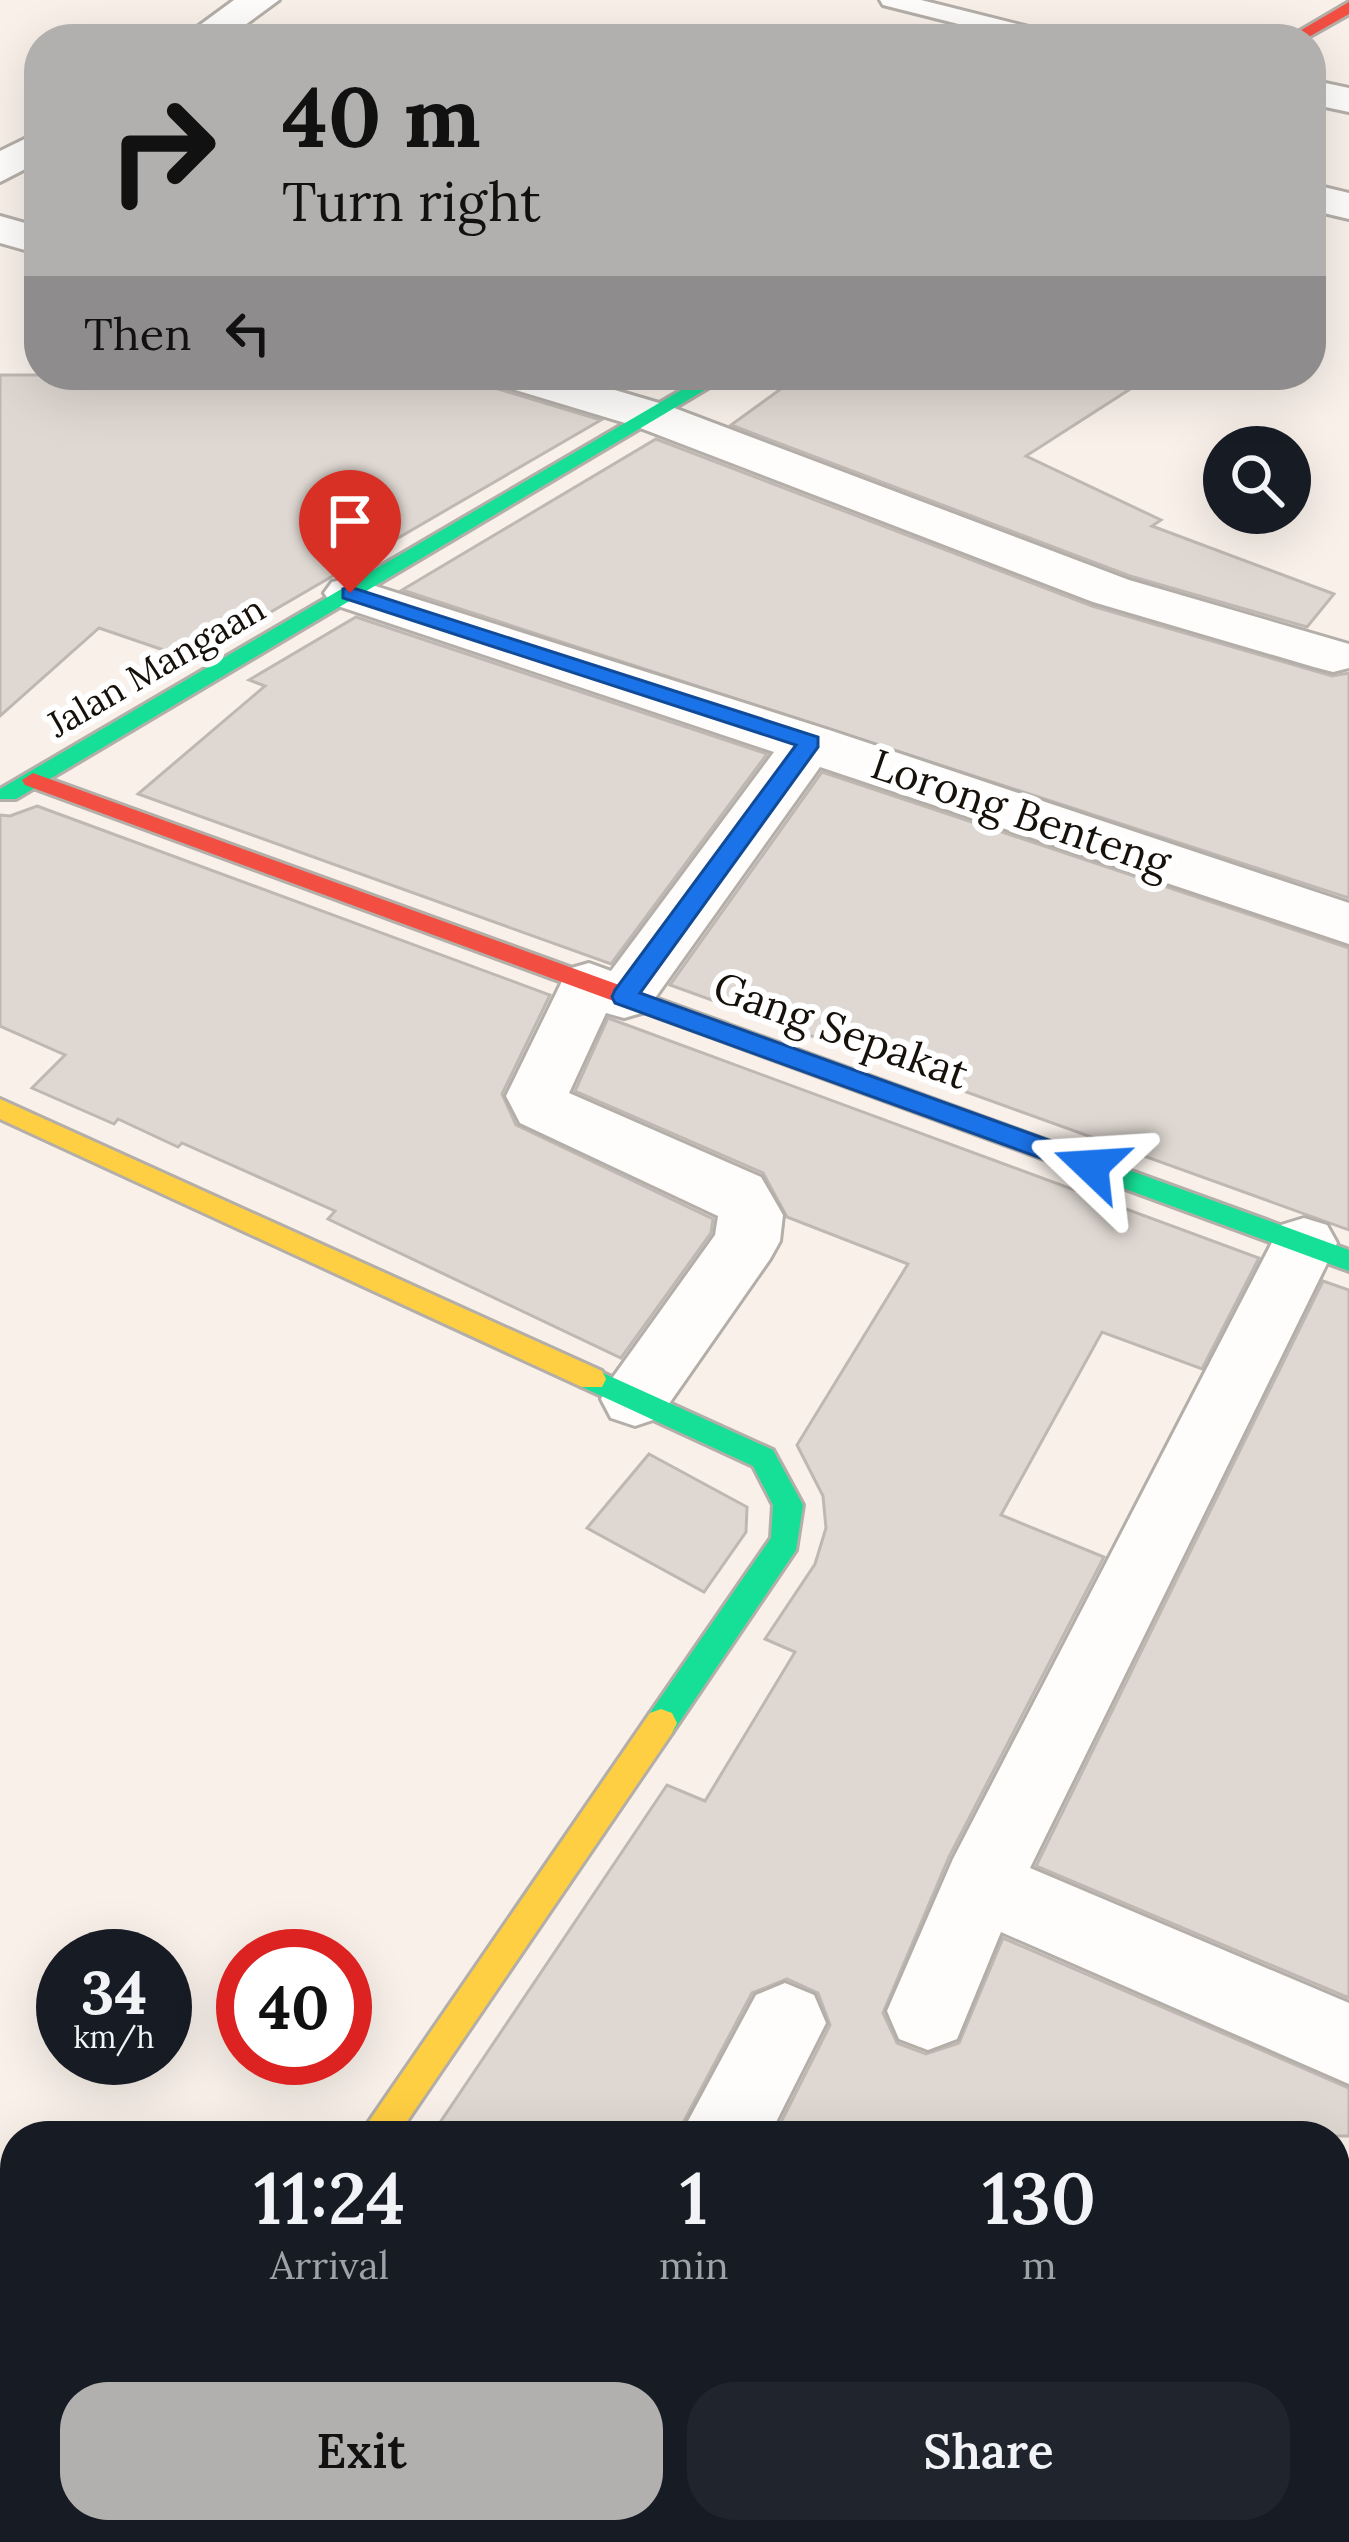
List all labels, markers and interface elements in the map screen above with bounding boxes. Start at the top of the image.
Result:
text: 40 m [282,62,481,170]
icon: right [84,72,240,228]
text: Turn right [282,167,541,236]
icon: left [215,300,281,366]
text: Then [84,305,191,362]
map controls [1203,426,1311,534]
button: search [1203,426,1311,534]
pin [299,470,401,593]
icon: arrive [317,488,383,554]
street label: Jalan Mangaan [38,585,273,747]
street label: Lorong Benteng [864,737,1178,890]
street label: Gang Sepakat [706,959,976,1101]
position arrow [1028,1103,1154,1229]
speed limit sign: 40 [216,1929,372,2085]
text: 34 [81,1954,147,2030]
text: km/h [73,2018,155,2056]
text: 11:24 [254,2152,405,2244]
text: 1 [680,2152,708,2244]
text: 130 [982,2152,1096,2244]
text: Arrival [270,2240,389,2290]
text: min [659,2240,729,2290]
text: m [1022,2240,1057,2290]
button: Exit [60,2382,663,2520]
button: Share [687,2382,1290,2520]

